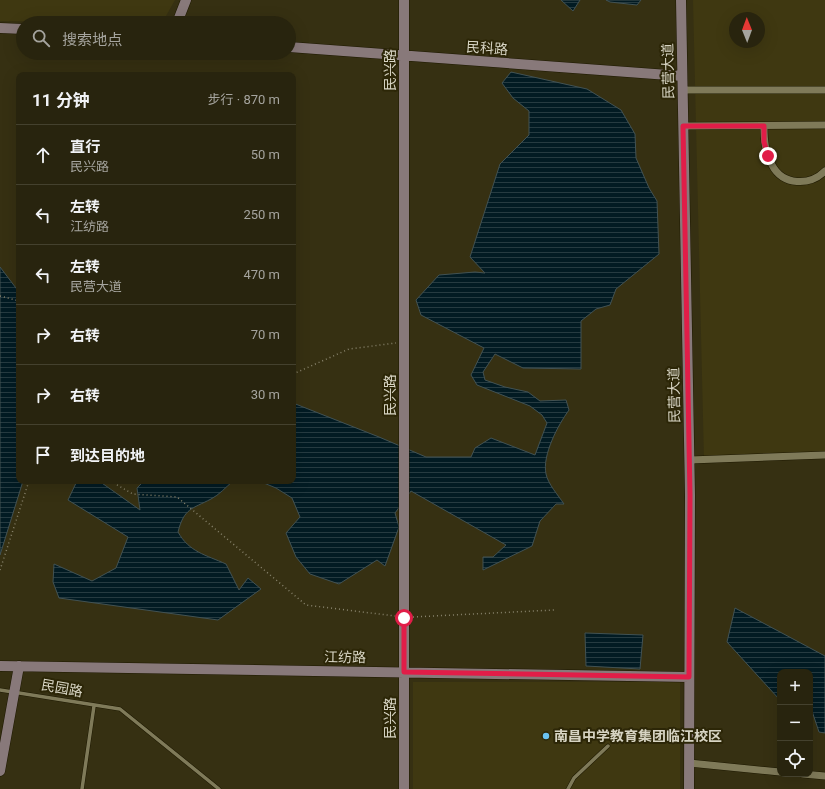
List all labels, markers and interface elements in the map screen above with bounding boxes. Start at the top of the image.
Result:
north arrow [729,12,765,48]
search box [16,16,296,60]
icon: search [30,27,52,49]
text: 搜索地点 [62,31,122,49]
street label: 民科路 [465,39,509,57]
street label: 民营大道 [660,43,676,99]
street label: 民兴路 [382,49,398,91]
text: 11 分钟 [32,90,90,110]
text: 步行 · 870 m [208,92,280,107]
text: 直行 [70,138,100,156]
icon: ahead [32,144,54,166]
text: 50 m [251,147,280,162]
route end [759,147,777,165]
text: 民兴路 [70,159,109,174]
text: 左转 [70,198,100,216]
icon: left [32,204,54,226]
text: 250 m [243,207,280,222]
text: 江纺路 [70,219,109,234]
text: 左转 [70,258,100,276]
icon: left [32,264,54,286]
text: 470 m [243,267,280,282]
text: 民营大道 [70,279,122,294]
icon: right [32,324,54,346]
text: 右转 [70,327,100,345]
text: 70 m [251,327,280,342]
street label: 民营大道 [666,367,682,423]
street label: 民兴路 [382,374,398,416]
icon: right [32,384,54,406]
text: 右转 [70,387,100,405]
text: 30 m [251,387,280,402]
icon: arrive [32,444,54,466]
text: 到达目的地 [70,447,145,465]
route start [395,609,413,627]
street label: 江纺路 [324,649,366,665]
map controls [777,669,813,777]
button: + [777,669,813,705]
street label: 民园路 [40,676,84,700]
street label: 民兴路 [382,697,398,739]
button: − [777,705,813,741]
place label: 南昌中学教育集团临江校区 [554,728,722,744]
marker: 南昌中学教育集团临江校区 [541,731,551,741]
button: locate [777,741,813,777]

